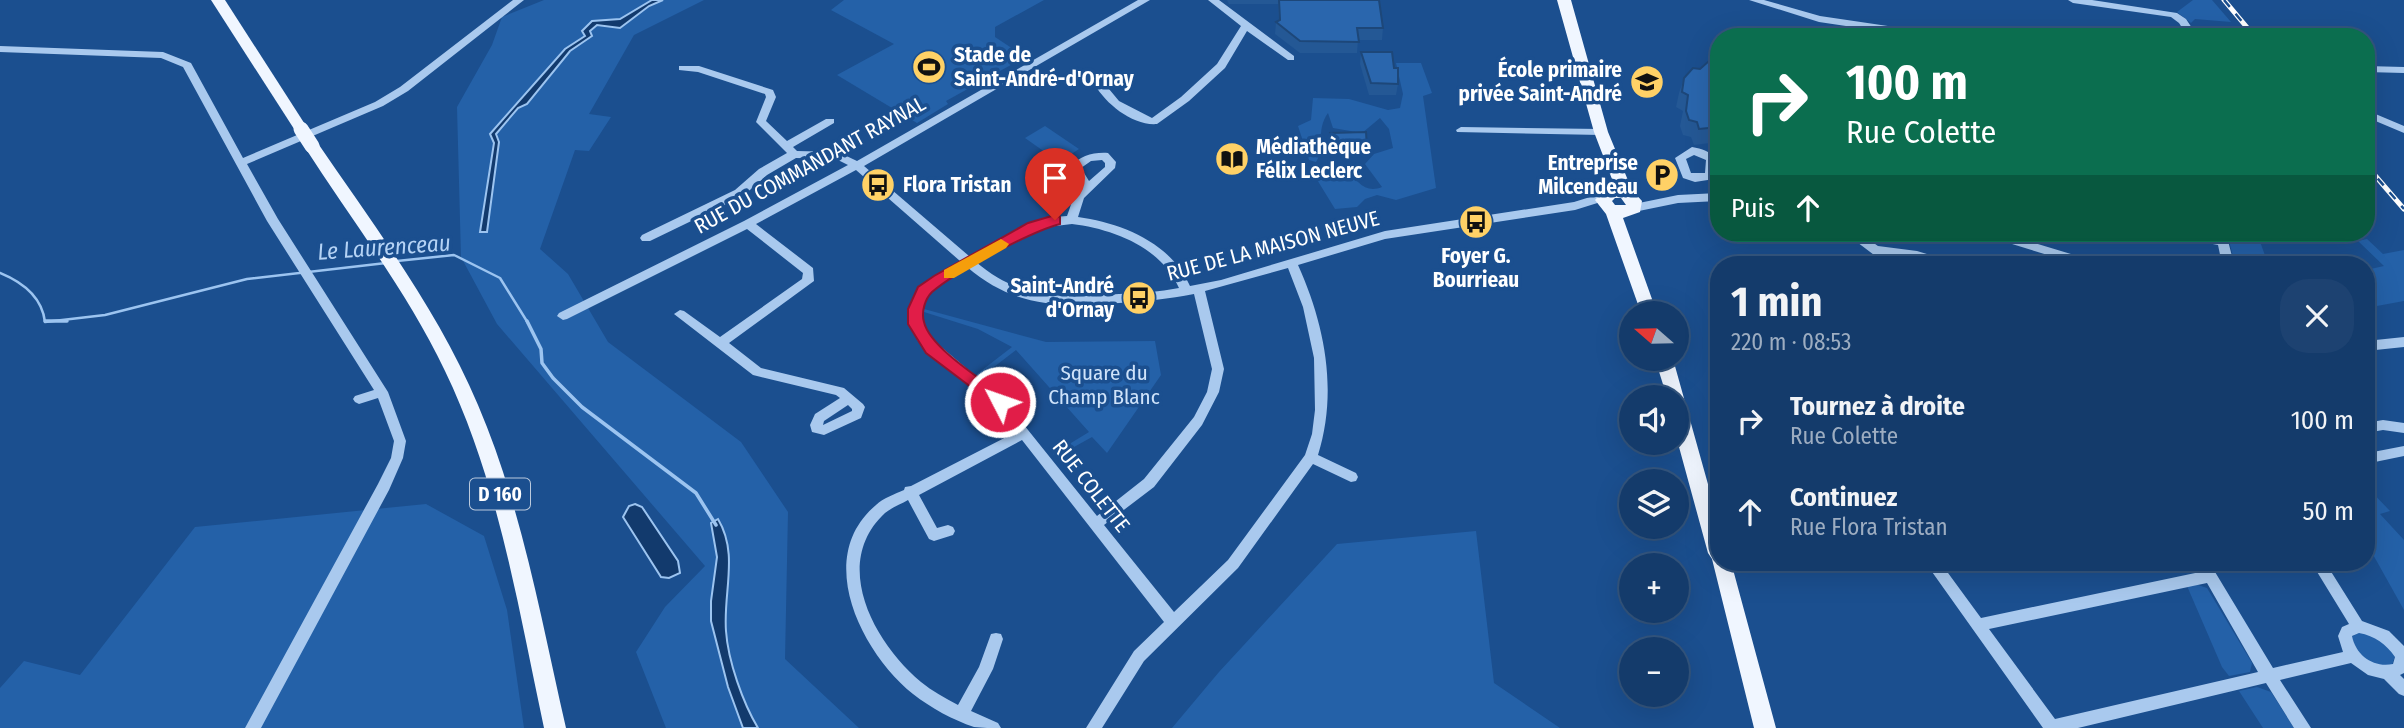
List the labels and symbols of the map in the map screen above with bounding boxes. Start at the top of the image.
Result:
place label: Stade de Saint-André-d'Ornay [954,42,1135,92]
sports icon: Stade de Saint-André-d'Ornay [910,48,948,86]
place label: École primaire privée Saint-André [1459,56,1622,107]
school or university icon: École primaire privée Saint-André [1628,63,1666,101]
street label: RUE DU COMMANDANT RAYNAL [690,90,931,239]
place label: Médiathèque Félix Leclerc [1256,134,1371,184]
library icon: Médiathèque Félix Leclerc [1213,140,1251,178]
pin [1025,148,1085,220]
place label: Entreprise Milcendeau [1538,150,1638,200]
parking icon: Entreprise Milcendeau [1643,156,1681,194]
bus stop icon: Flora Tristan [859,166,897,204]
place label: Flora Tristan [903,172,1011,198]
bus stop icon: Foyer G. Bourrieau [1457,203,1495,241]
street label: RUE DE LA MAISON NEUVE [1164,205,1382,287]
water label: Le Laurenceau [316,228,452,266]
place label: Foyer G. Bourrieau [1433,243,1519,293]
place label: Saint-André d'Ornay [1010,273,1115,323]
bus stop icon: Saint-André d'Ornay [1120,279,1158,317]
north arrow [1619,301,1689,371]
park label: Square du Champ Blanc [1048,360,1160,410]
position arrow [963,365,1037,439]
street label: RUE COLETTE [1047,435,1135,538]
road number: D 160 [470,478,530,509]

